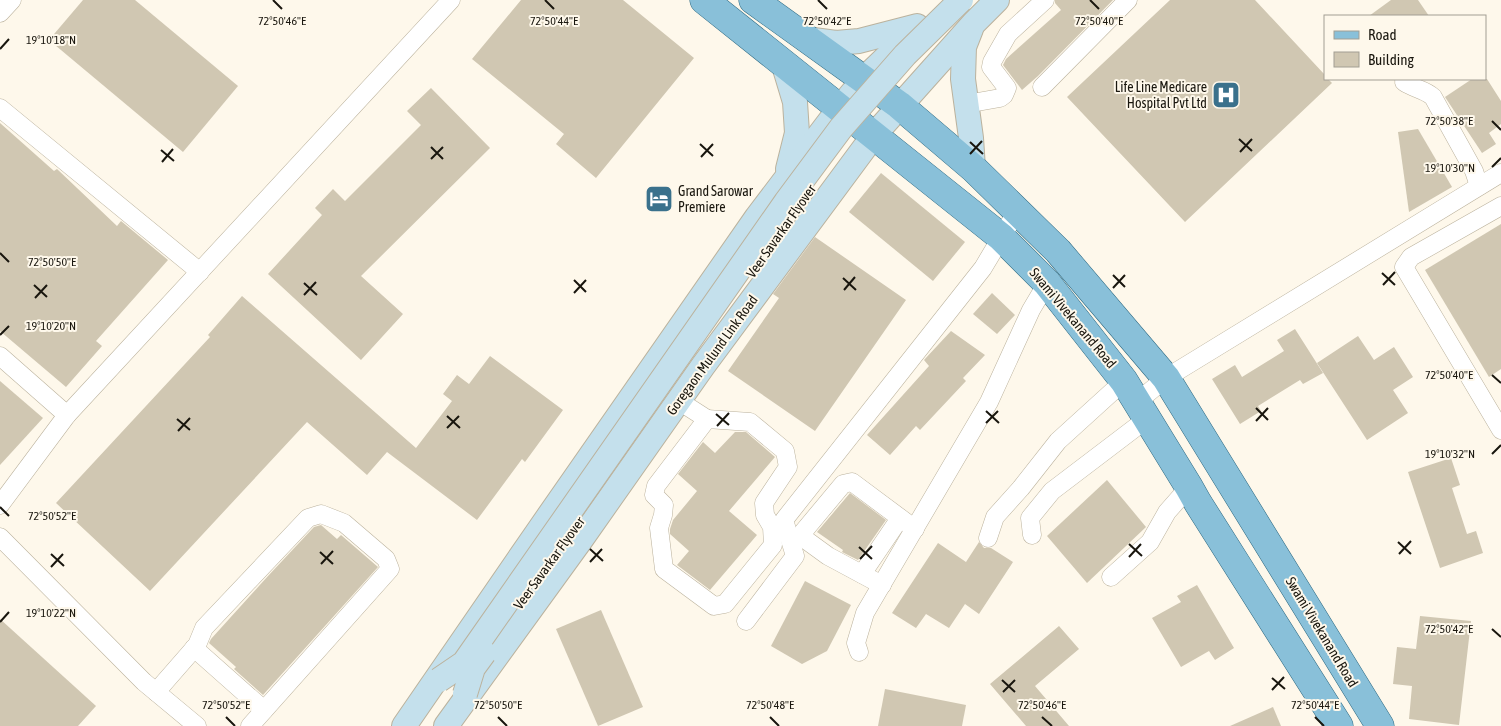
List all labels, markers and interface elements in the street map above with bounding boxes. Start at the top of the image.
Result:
text: 72°50'46"E [258,14,306,28]
text: 72°50'44"E [530,14,578,28]
text: 72°50'42"E [803,14,851,28]
text: 72°50'40"E [1075,14,1123,28]
legend [1324,15,1486,80]
text: Road [1368,26,1397,43]
text: 19°10'18"N [26,33,76,47]
text: Building [1368,51,1414,68]
place label: Life Line Medicare Hospital Pvt Ltd [1115,79,1207,111]
hospital icon: Life Line Medicare Hospital Pvt Ltd [1211,80,1241,110]
text: 72°50'38"E [1425,114,1473,128]
text: 19°10'30"N [1425,161,1475,175]
street label: Veer Savarkar Flyover [743,181,820,281]
place label: Grand Sarowar Premiere [678,183,754,215]
hotel icon: Grand Sarowar Premiere [644,184,674,214]
text: 72°50'50"E [28,255,76,269]
street label: Swami Vivekanand Road [1026,265,1120,371]
street label: Goregaon Mulund Link Road [663,292,761,418]
text: 19°10'20"N [26,319,76,333]
text: 72°50'40"E [1425,368,1473,382]
text: 19°10'32"N [1425,447,1475,461]
text: 72°50'52"E [28,509,76,523]
street label: Veer Savarkar Flyover [510,513,588,612]
street label: Swami Vivekanand Road [1283,574,1361,690]
text: 19°10'22"N [26,606,76,620]
text: 72°50'42"E [1425,622,1473,636]
text: 72°50'52"E [202,698,250,712]
text: 72°50'50"E [474,698,522,712]
text: 72°50'48"E [746,698,794,712]
text: 72°50'46"E [1018,698,1066,712]
text: 72°50'44"E [1291,698,1339,712]

